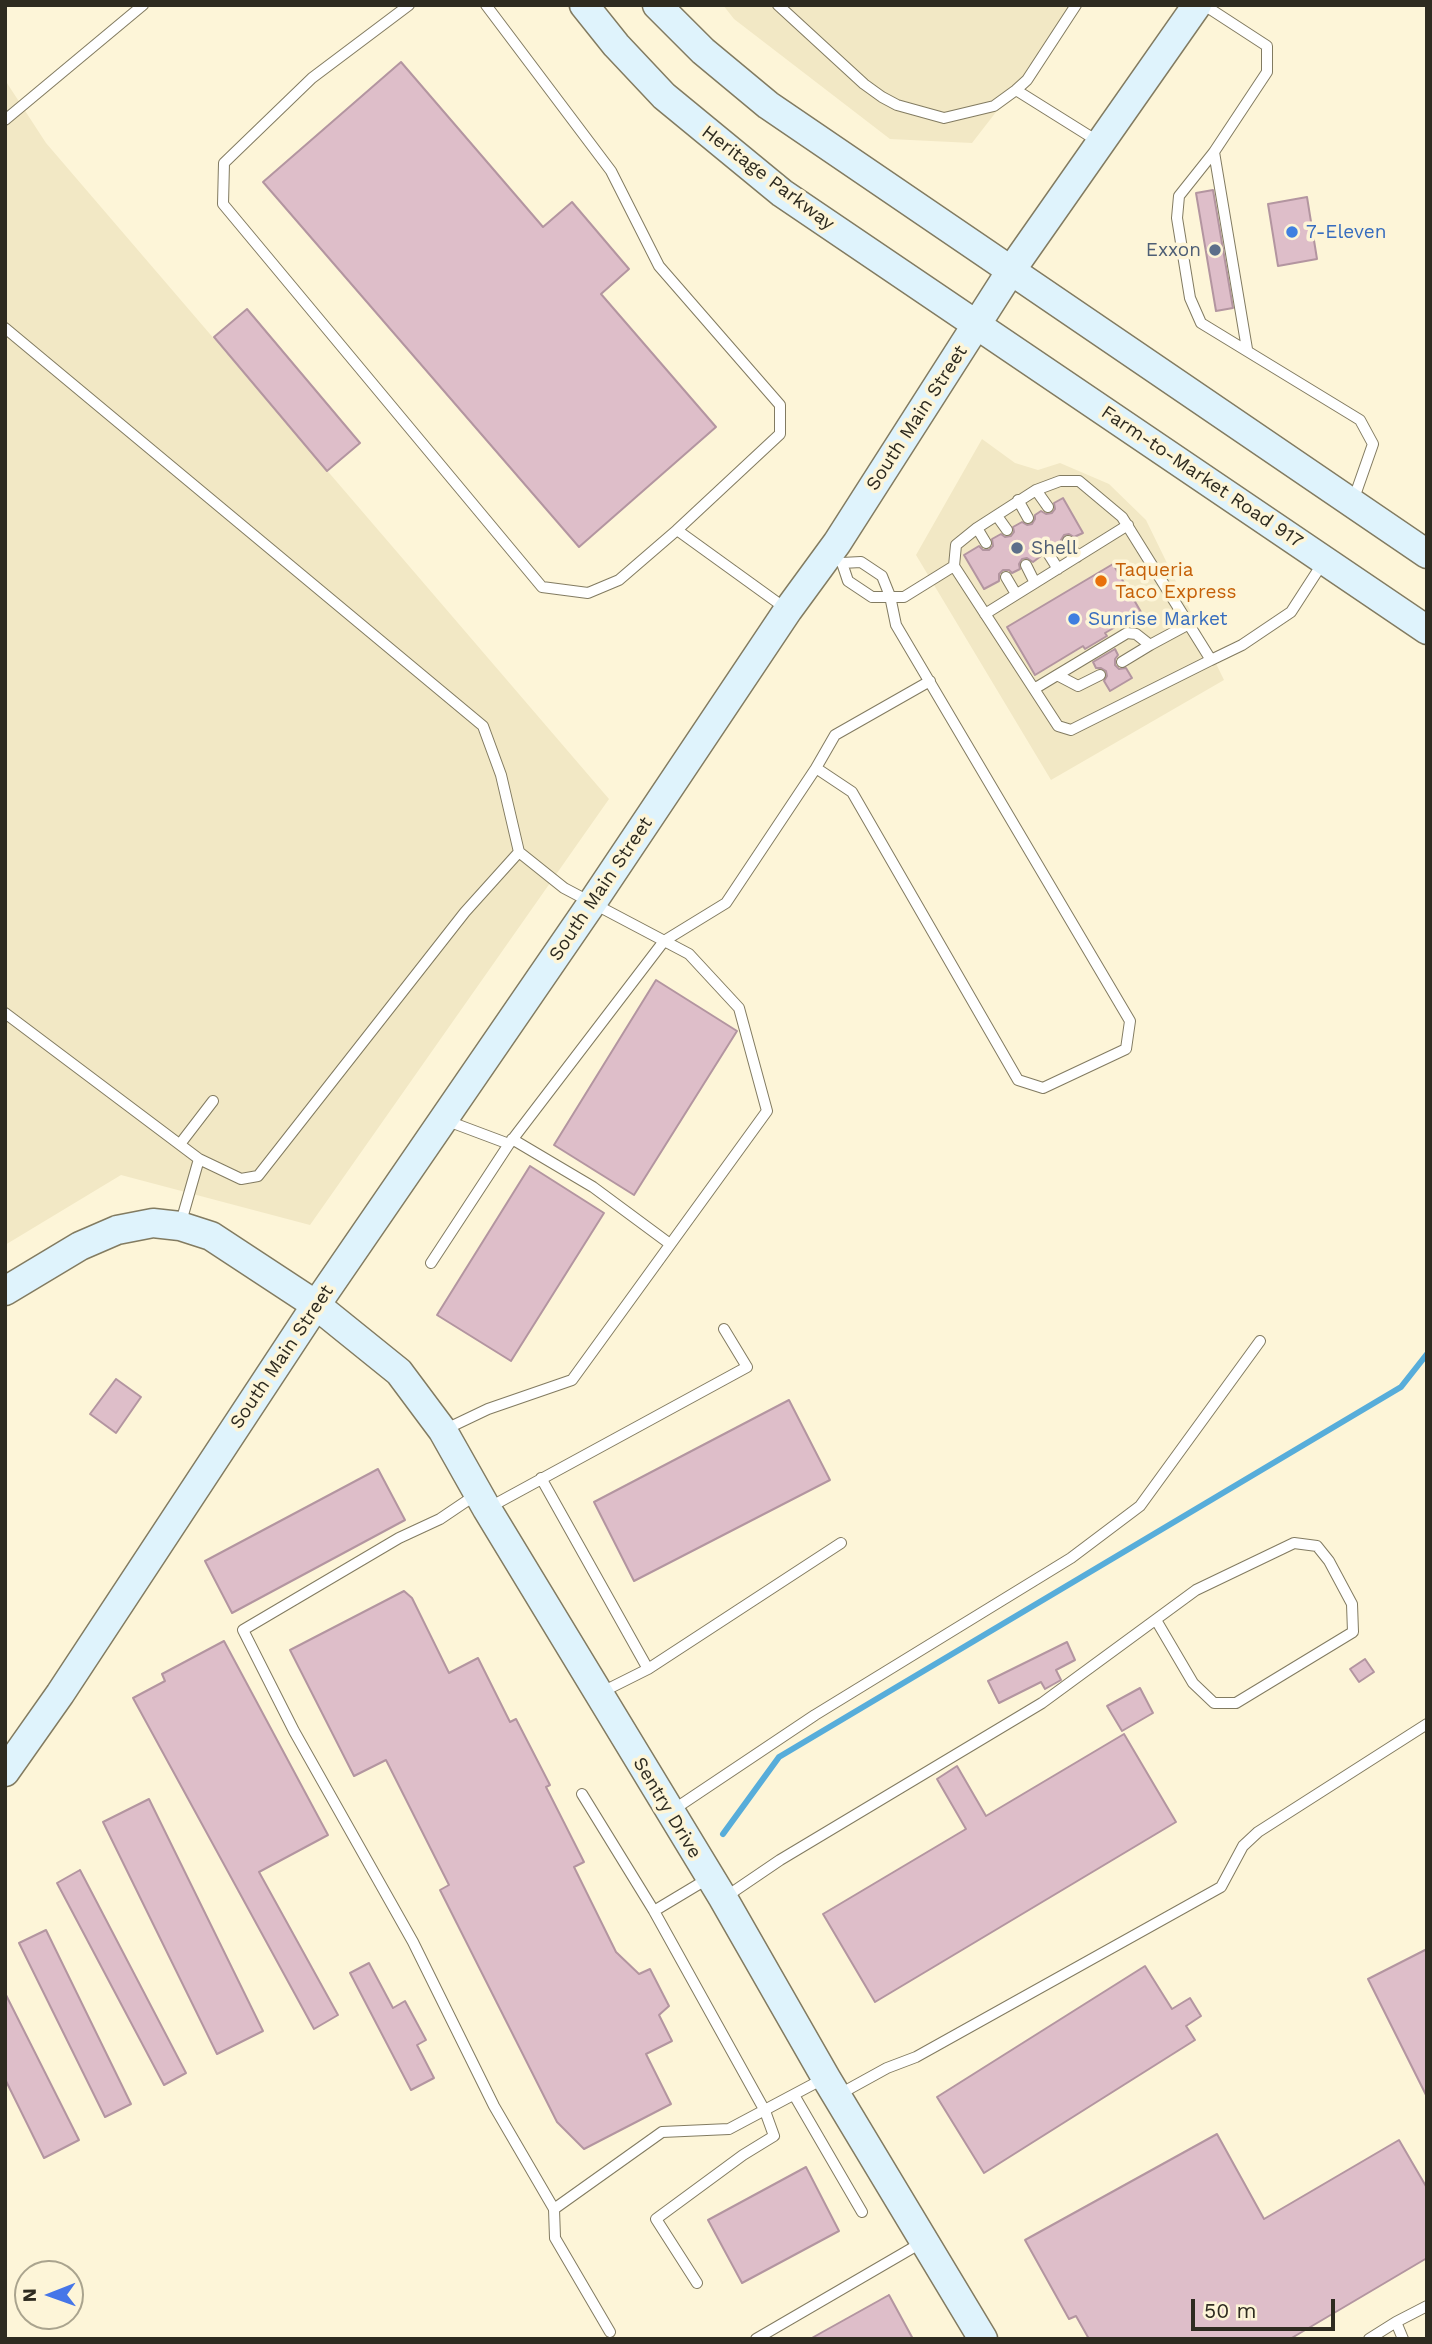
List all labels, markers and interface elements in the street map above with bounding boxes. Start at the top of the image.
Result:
street label: Heritage Parkway [697,121,839,235]
place label: 7-Eleven [1306,221,1387,243]
marker: 7-Eleven [1284,224,1300,240]
place label: Exxon [1146,239,1201,261]
marker: Exxon [1207,242,1223,258]
street label: South Main Street [861,341,973,495]
street label: Farm-to-Market Road 917 [1097,401,1307,553]
place label: Shell [1031,537,1078,559]
marker: Shell [1009,540,1025,556]
place label: Taqueria Taco Express [1115,559,1236,603]
marker: Taqueria Taco Express [1093,573,1109,589]
place label: Sunrise Market [1088,608,1228,630]
marker: Sunrise Market [1066,611,1082,627]
street label: South Main Street [544,813,658,965]
street label: South Main Street [225,1281,339,1433]
street label: Sentry Drive [628,1753,706,1863]
north arrow [14,2260,84,2330]
scale bar [1194,2284,1338,2328]
text: N [18,2288,41,2303]
text: 50 m [1204,2298,1256,2323]

